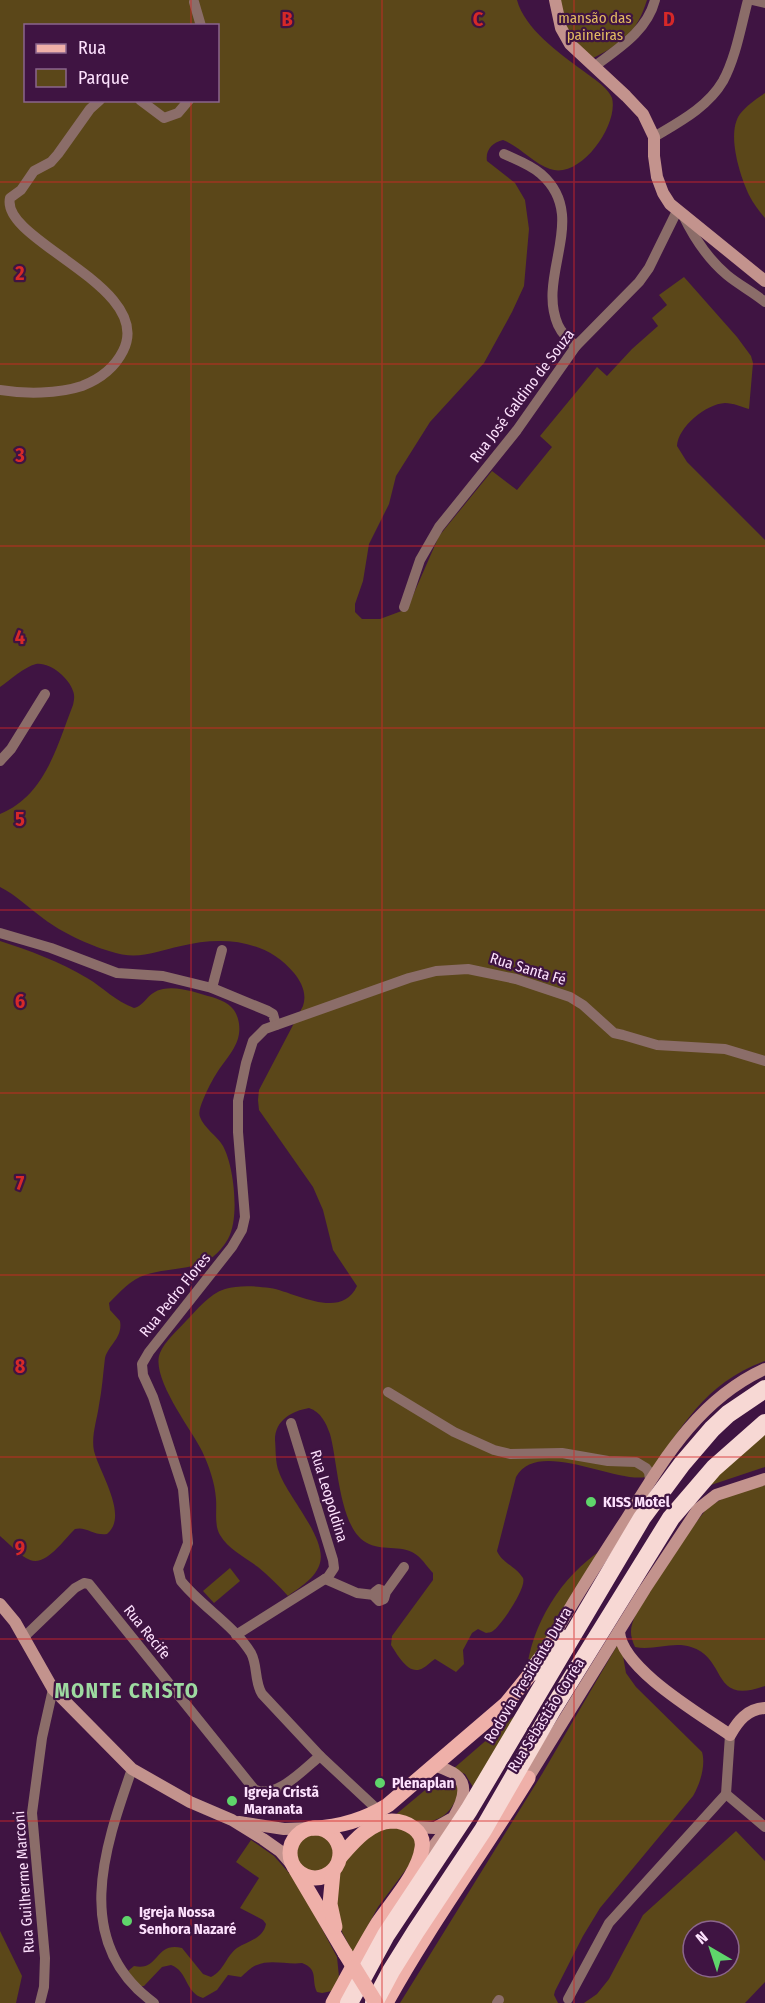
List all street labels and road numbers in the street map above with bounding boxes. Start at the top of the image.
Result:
street label: Rua José Galdino de Souza [466,326,578,466]
street label: Rua Santa Fé [488,949,568,989]
street label: Rua Pedro Flores [136,1249,214,1341]
street label: Rua Leopoldina [306,1448,352,1544]
street label: Rua Recife [120,1601,174,1663]
street label: Rodovia Presidente Dutra [480,1604,576,1746]
street label: Rua Sebastião Corrêa [504,1655,588,1775]
street label: Rua Guilherme Marconi [10,1810,38,1954]

